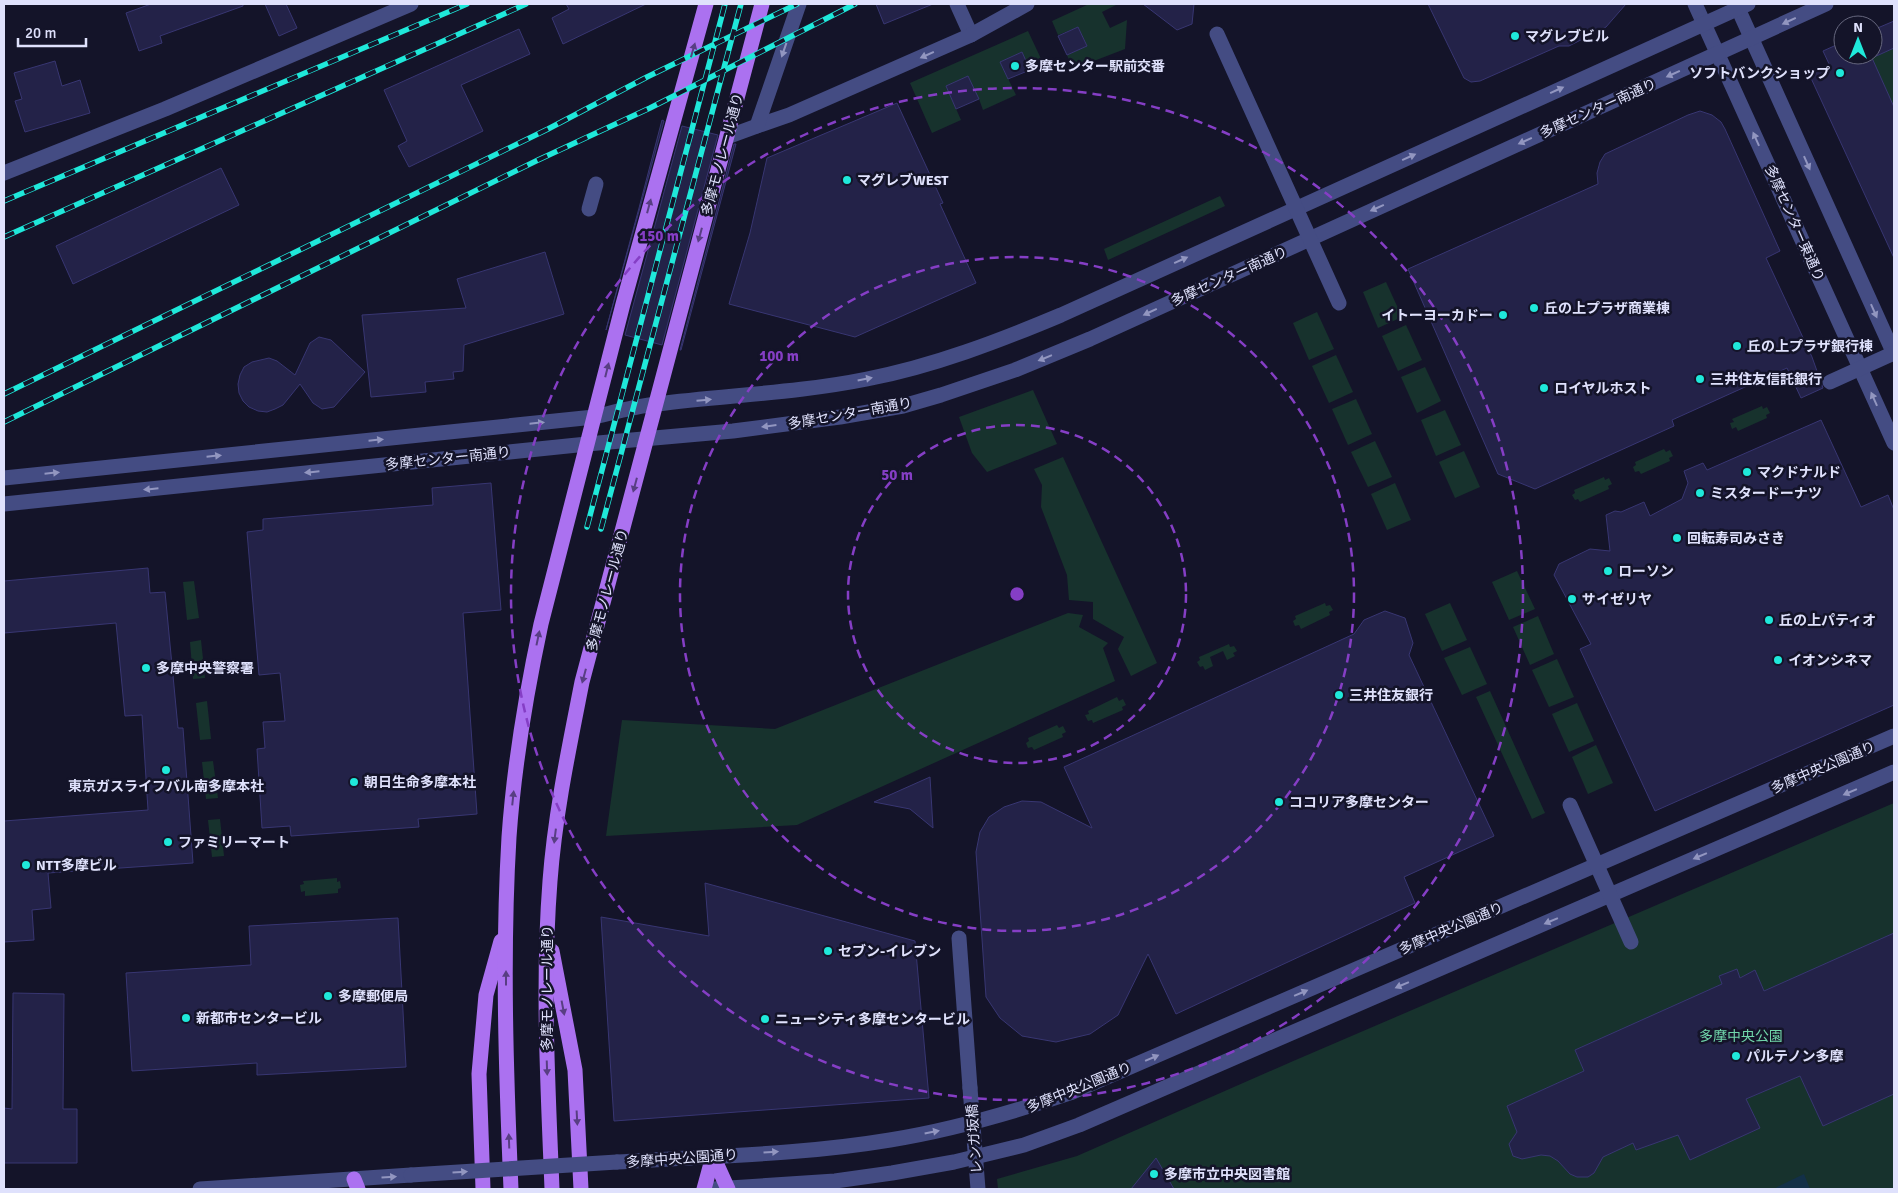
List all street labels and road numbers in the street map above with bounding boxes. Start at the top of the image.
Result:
street label: 多摩センター南通り [1537,75,1659,142]
street label: 多摩モノレール通り [698,91,747,217]
street label: 多摩センター東通り [1761,162,1828,284]
street label: 多摩センター南通り [1168,243,1290,310]
street label: 多摩センター南通り [787,394,914,433]
street label: 多摩センター南通り [385,443,512,474]
street label: 多摩モノレール通り [583,527,632,653]
street label: 多摩中央公園通り [1768,738,1878,797]
street label: 多摩中央公園通り [1396,899,1506,958]
street label: 多摩モノレール通り [539,925,556,1051]
street label: 多摩中央公園通り [1024,1059,1134,1116]
street label: レンガ坂橋 [964,1103,985,1174]
street label: 多摩中央公園通り [626,1146,738,1171]

